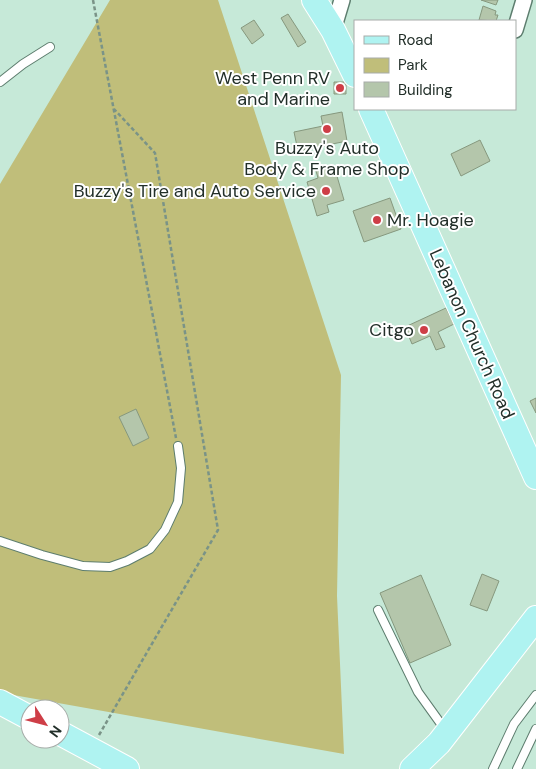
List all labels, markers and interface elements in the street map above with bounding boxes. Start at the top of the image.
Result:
legend [354,20,516,110]
text: Road [398,30,433,50]
text: Park [398,55,428,75]
place label: West Penn RV and Marine [215,66,330,111]
text: Building [398,80,453,100]
marker: West Penn RV and Marine [334,82,346,94]
marker: Buzzy's Auto Body & Frame Shop [321,123,333,135]
place label: Buzzy's Auto Body & Frame Shop [244,136,410,181]
place label: Buzzy's Tire and Auto Service [74,179,316,203]
marker: Buzzy's Tire and Auto Service [320,185,332,197]
place label: Mr. Hoagie [387,208,474,232]
marker: Mr. Hoagie [371,214,383,226]
street label: Lebanon Church Road [424,245,520,423]
place label: Citgo [369,318,414,342]
marker: Citgo [418,324,430,336]
north arrow [20,699,70,749]
text: N [45,722,66,741]

